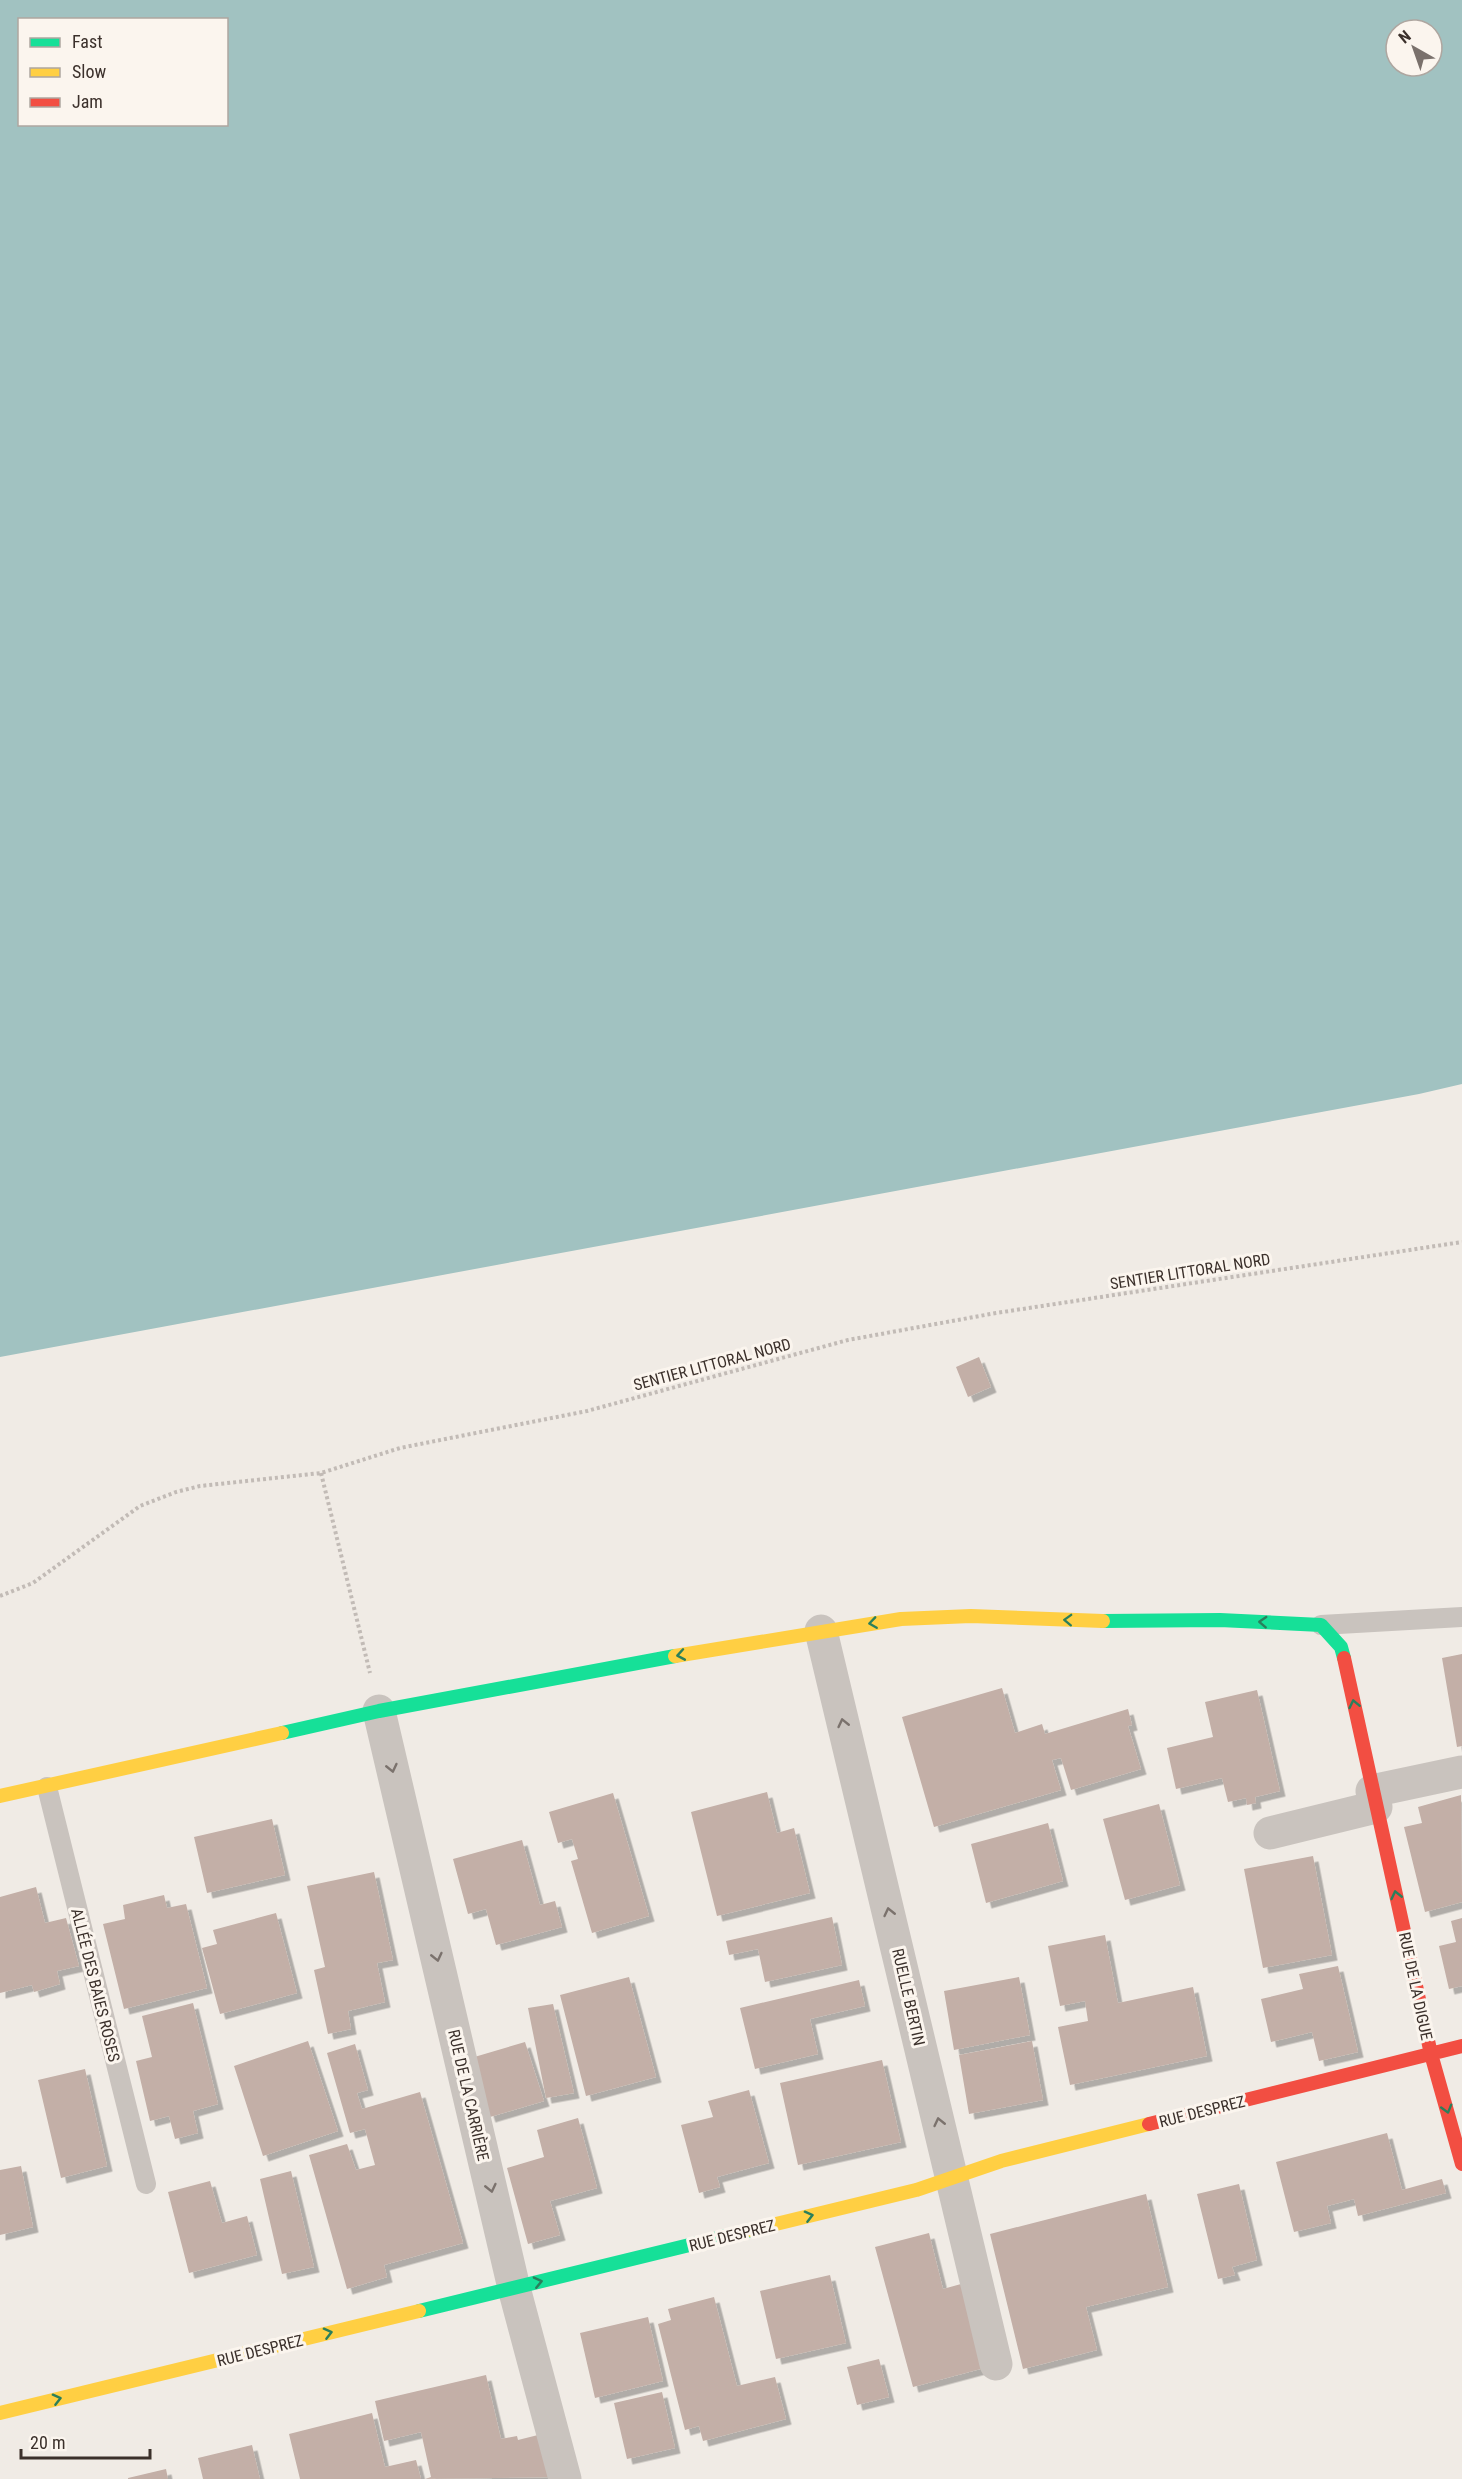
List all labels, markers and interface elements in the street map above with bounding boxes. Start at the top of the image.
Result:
legend [18,18,228,126]
north arrow [1384,18,1444,78]
text: N [1395,26,1415,47]
text: Fast [72,31,103,52]
text: Slow [72,61,107,82]
text: Jam [72,91,103,112]
street label: SENTIER LITTORAL NORD [1109,1249,1272,1294]
street label: SENTIER LITTORAL NORD [631,1334,793,1395]
one-way arrow [1063,1614,1072,1626]
one-way arrow [1258,1615,1267,1628]
one-way arrow [869,1617,878,1629]
one-way arrow [676,1648,685,1660]
one-way arrow [1348,1699,1361,1709]
one-way arrow [838,1718,851,1728]
one-way arrow [385,1762,398,1772]
one-way arrow [1390,1890,1403,1900]
street label: ALLÉE DES BAIES ROSES [67,1906,124,2064]
one-way arrow [883,1908,896,1918]
street label: RUE DE LA DIGUE [1395,1930,1436,2042]
street label: RUELLE BERTIN [888,1947,929,2048]
one-way arrow [429,1952,442,1962]
street label: RUE DE LA CARRIÈRE [444,2028,493,2163]
street label: RUE DESPREZ [1157,2092,1247,2131]
one-way arrow [1439,2104,1452,2114]
one-way arrow [933,2118,946,2128]
one-way arrow [484,2183,497,2193]
one-way arrow [804,2210,814,2223]
street label: RUE DESPREZ [687,2216,777,2255]
one-way arrow [533,2277,543,2290]
one-way arrow [323,2328,333,2341]
street label: RUE DESPREZ [215,2331,305,2370]
one-way arrow [52,2394,62,2407]
scale bar [21,2422,150,2460]
text: 20 m [30,2432,65,2453]

